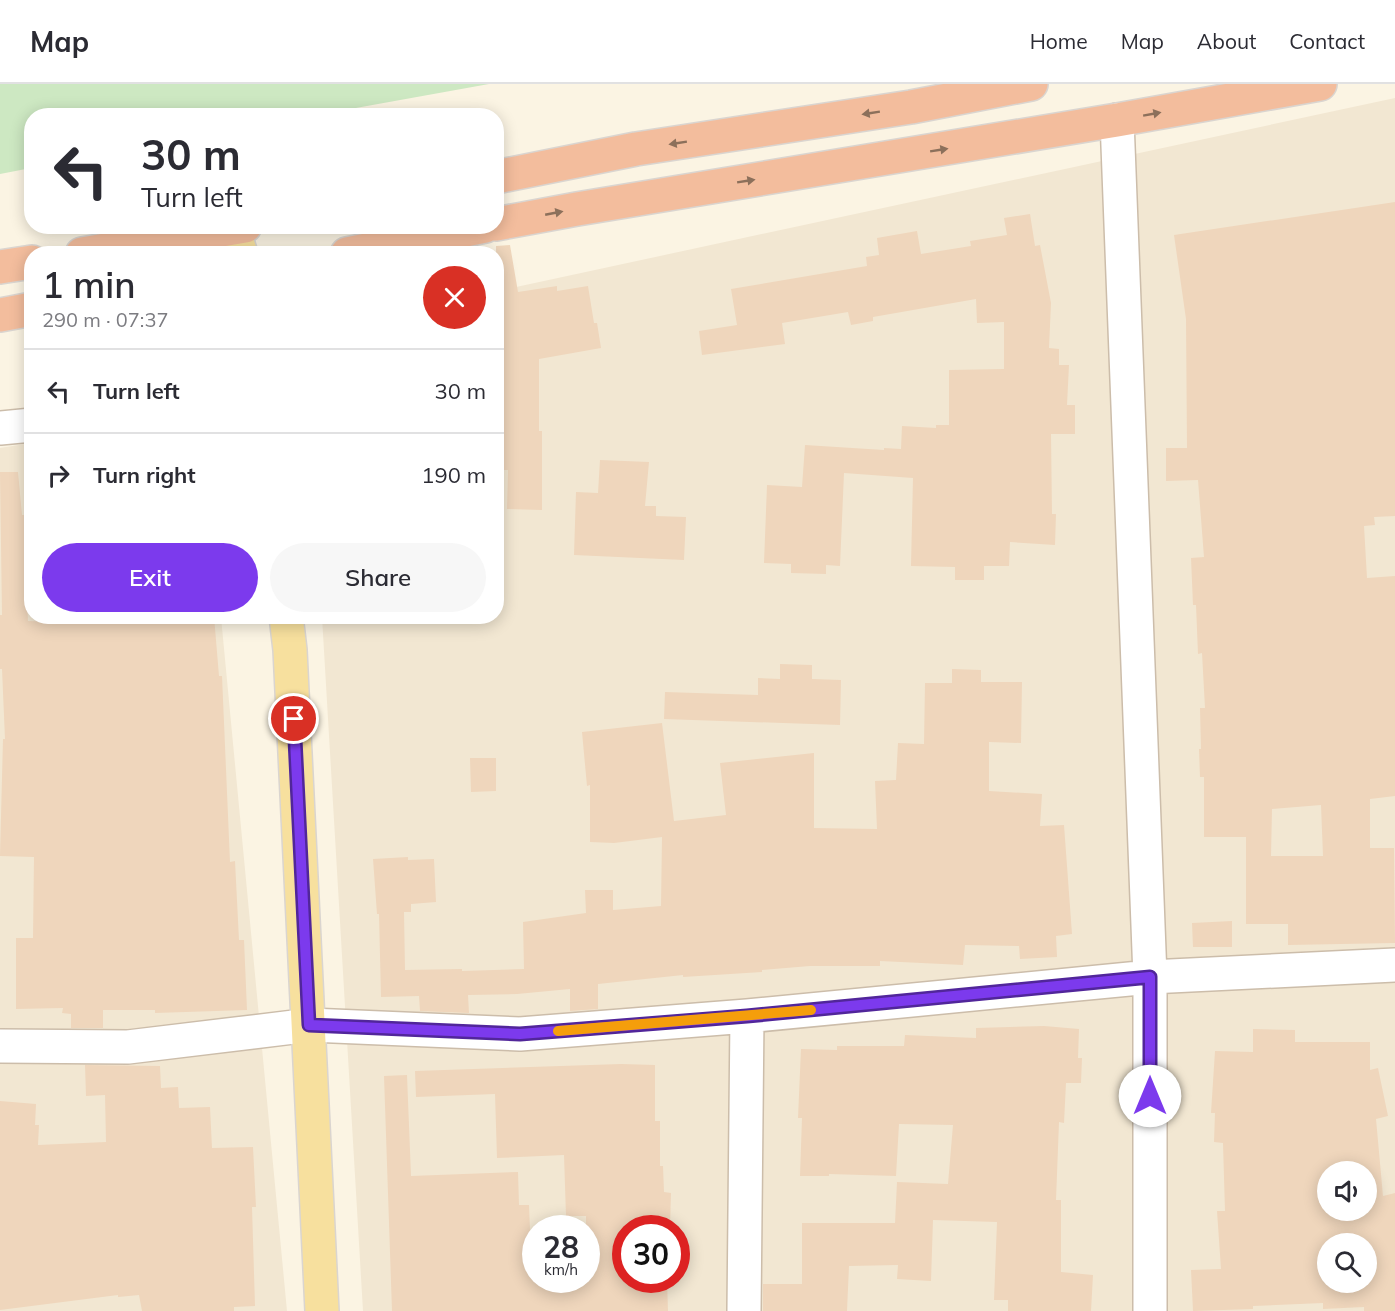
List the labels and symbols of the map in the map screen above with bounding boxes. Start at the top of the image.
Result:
one-way arrow [861,109,880,118]
one-way arrow [1142,109,1161,118]
one-way arrow [668,139,687,148]
one-way arrow [929,145,948,154]
one-way arrow [737,176,756,185]
one-way arrow [545,208,564,217]
pin [268,693,319,744]
position arrow [1118,1064,1182,1128]
speed limit sign: 30 [612,1215,690,1293]

